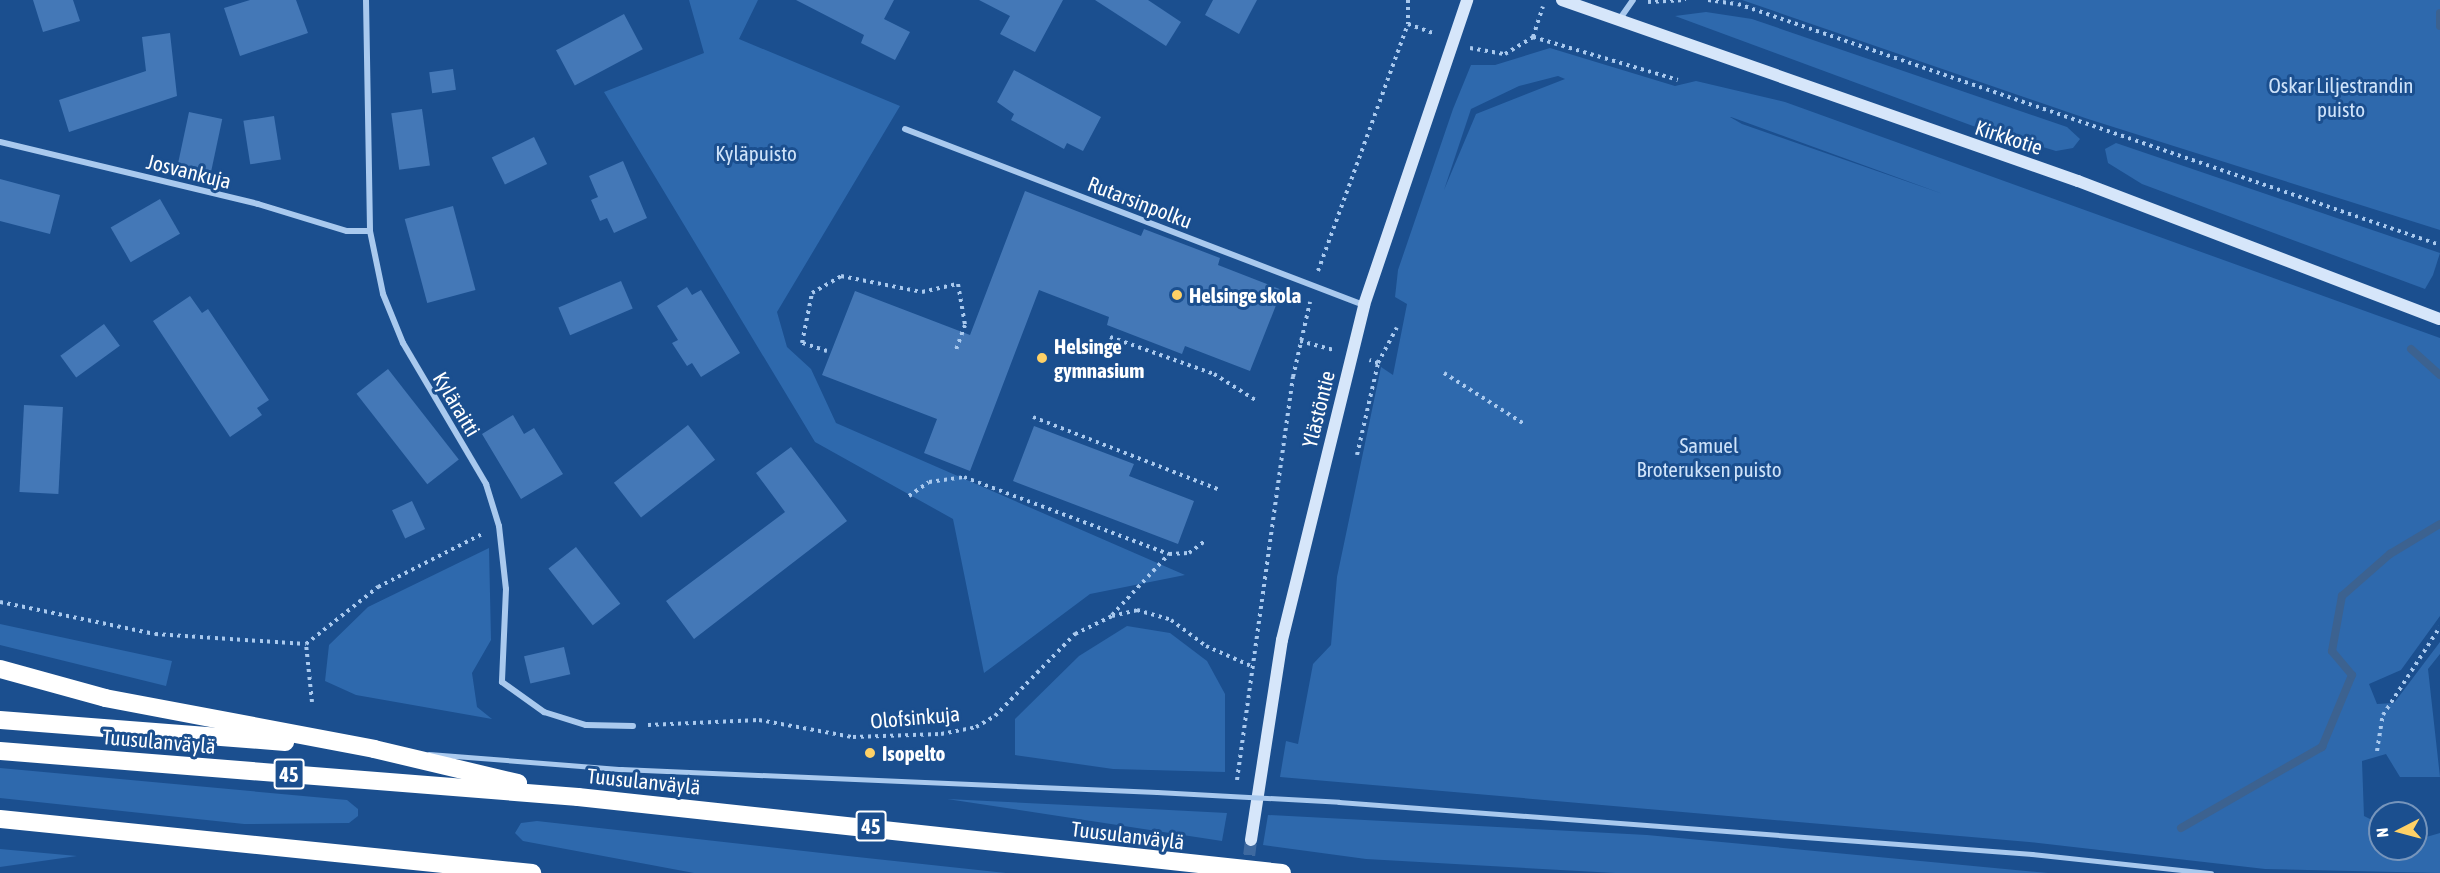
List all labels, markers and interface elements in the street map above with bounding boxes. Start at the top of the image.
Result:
park label: Oskar Liljestrandin puisto [2269,72,2413,122]
street label: Kirkkotie [1972,114,2046,160]
park label: Kyläpuisto [715,140,797,166]
street label: Josvankuja [144,148,234,194]
street label: Rutarsinpolku [1084,171,1196,233]
place label: Helsinge skola [1189,282,1301,308]
marker: Helsinge skola [1170,288,1184,302]
place label: Helsinge gymnasium [1054,333,1144,383]
marker: Helsinge gymnasium [1035,351,1049,365]
street label: Kyläraitti [428,367,486,441]
street label: Ylästöntie [1296,368,1340,450]
park label: Samuel Broteruksen puisto [1636,432,1782,482]
street label: Olofsinkuja [869,701,961,733]
street label: Tuusulanväylä [101,723,217,759]
place label: Isopelto [882,740,945,766]
marker: Isopelto [863,746,877,760]
road number: 45 [272,757,306,791]
street label: Tuusulanväylä [586,763,702,799]
north arrow [2368,801,2428,861]
road number: 45 [854,809,888,843]
street label: Tuusulanväylä [1070,816,1186,854]
text: N [2373,827,2392,838]

